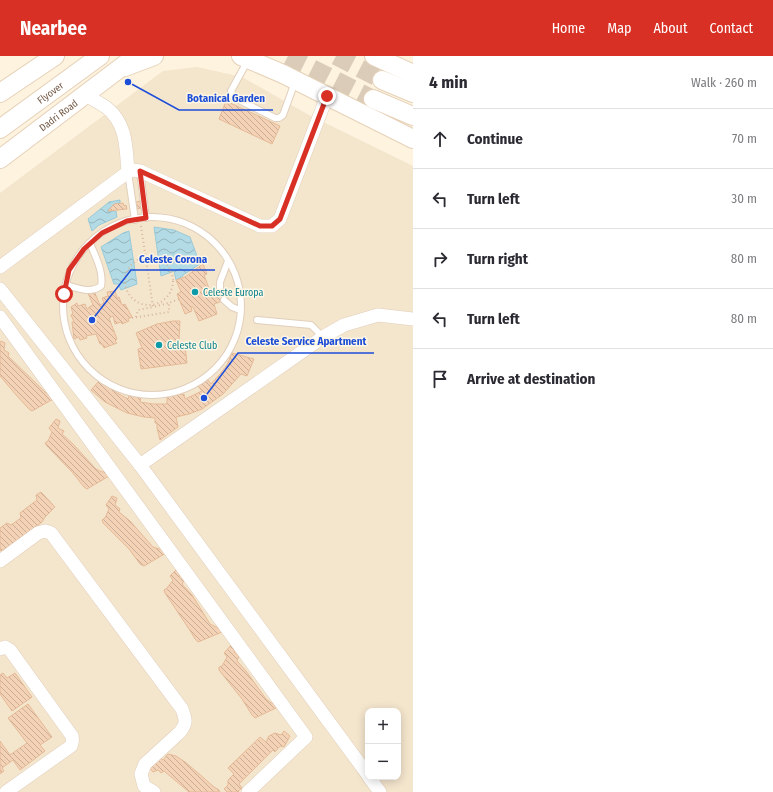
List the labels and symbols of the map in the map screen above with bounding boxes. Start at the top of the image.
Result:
street label: Flyover [35,79,66,107]
callout: Botanical Garden [179,87,273,110]
route end [318,87,336,105]
text: Botanical Garden [187,92,265,105]
street label: Dadri Road [37,97,80,134]
callout: Celeste Corona [131,247,215,270]
text: Celeste Corona [139,253,208,266]
route start [55,285,73,303]
marker: Celeste Europa [190,287,200,297]
place label: Celeste Europa [203,287,264,299]
callout: Celeste Service Apartment [238,330,374,353]
text: Celeste Service Apartment [246,335,366,348]
marker: Celeste Club [154,340,164,350]
place label: Celeste Club [167,340,217,352]

